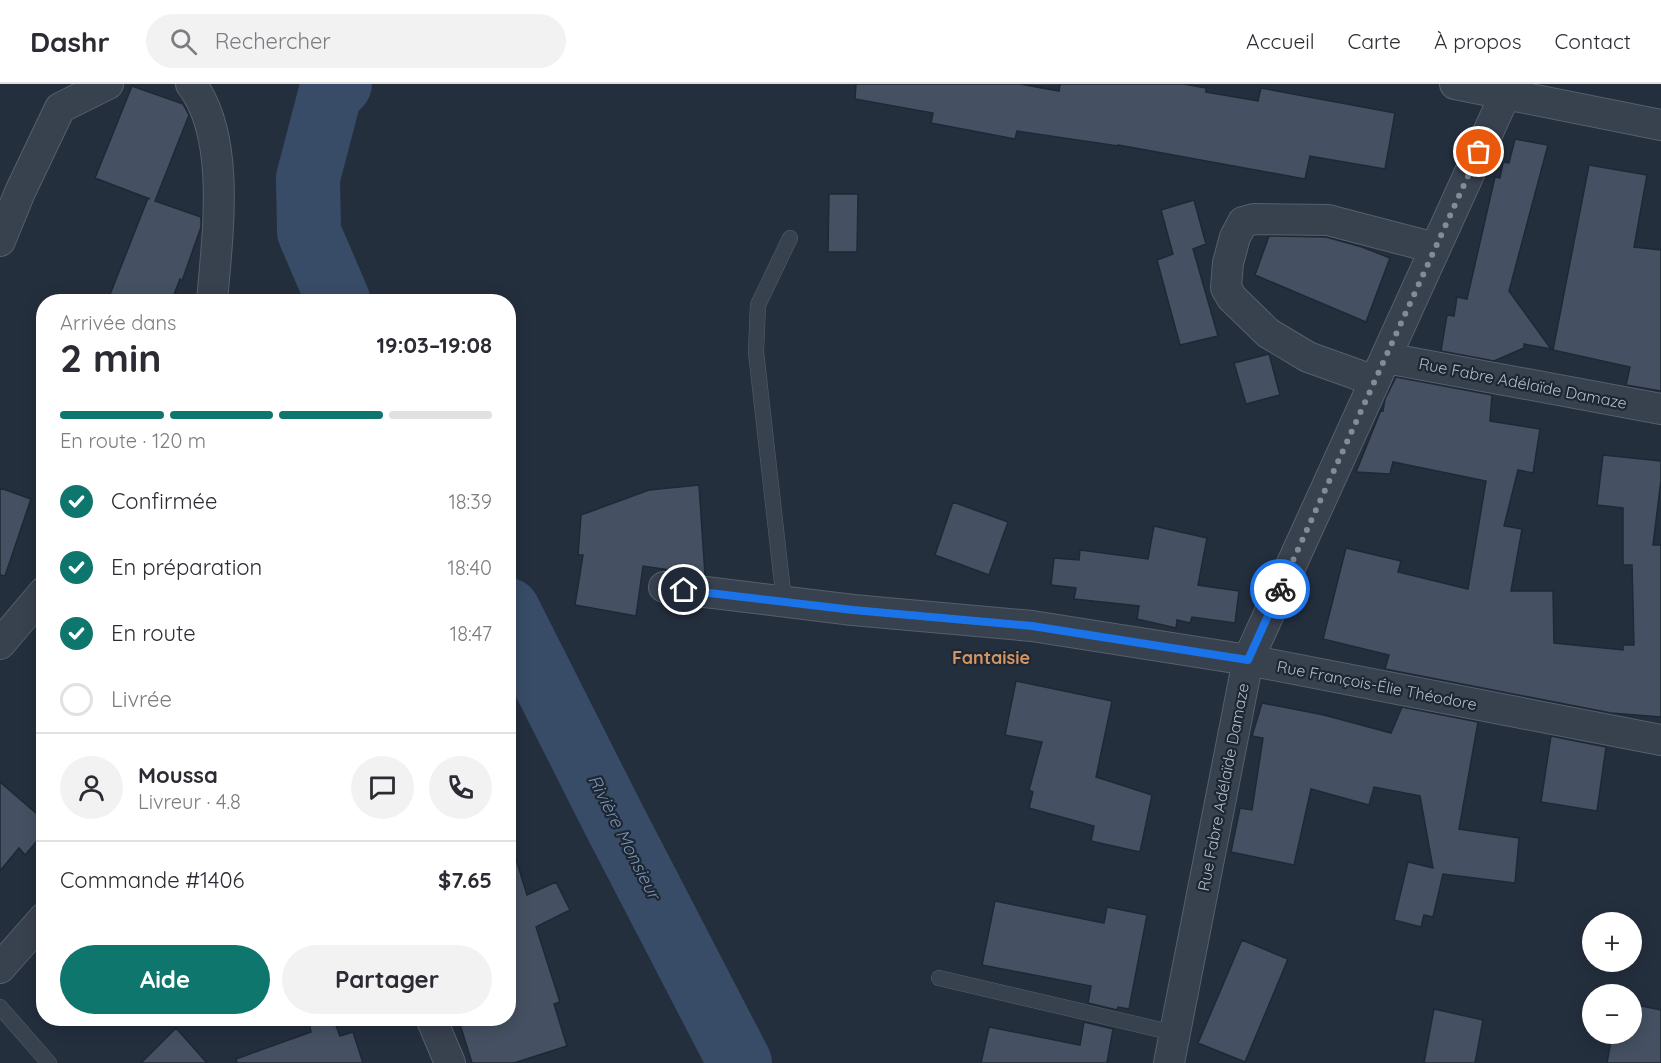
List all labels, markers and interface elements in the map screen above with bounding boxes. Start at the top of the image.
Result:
search box [146,14,566,68]
text: Dashr [30,24,110,59]
icon: search [167,25,200,58]
text: Rechercher [215,27,331,55]
text: Accueil [1246,28,1315,54]
text: Carte [1348,28,1401,54]
text: À propos [1434,28,1522,54]
text: Contact [1555,28,1631,54]
pin [1453,126,1504,177]
icon: bag [1462,135,1495,168]
text: Arrivée dans [60,310,176,335]
text: 19:03–19:08 [377,331,492,359]
text: 2 min [60,333,162,382]
street label: Rue Fabre Adélaïde Damaze [1417,353,1629,413]
text: En route · 120 m [60,428,206,453]
icon: check [60,485,93,518]
text: Confirmée [111,487,217,515]
text: 18:39 [448,489,492,514]
icon: check [60,551,93,584]
text: En préparation [111,553,262,581]
text: 18:40 [448,555,492,580]
courier [1250,559,1310,619]
pin [658,564,709,615]
icon: home [667,573,700,606]
icon: bike [1264,573,1297,606]
icon: check [60,617,93,650]
text: En route [111,619,196,647]
text: 18:47 [450,621,492,646]
district label: Fantaisie [952,646,1030,669]
street label: Rue François-Élie Théodore [1275,656,1479,714]
street label: Rue Fabre Adélaïde Damaze [1193,681,1253,893]
text: Livrée [111,685,172,713]
button: person [60,756,123,819]
button: chat [351,756,414,819]
button: phone [429,756,492,819]
text: Moussa [138,761,218,789]
water label: Rivière Monsieur [583,771,667,905]
text: Livreur · 4.8 [138,789,241,814]
text: Commande #1406 [60,866,244,894]
text: $7.65 [438,866,492,894]
map controls [1582,912,1642,1044]
button: + [1582,912,1642,972]
button: Aide [60,945,270,1014]
button: Partager [282,945,492,1014]
button: − [1582,984,1642,1044]

